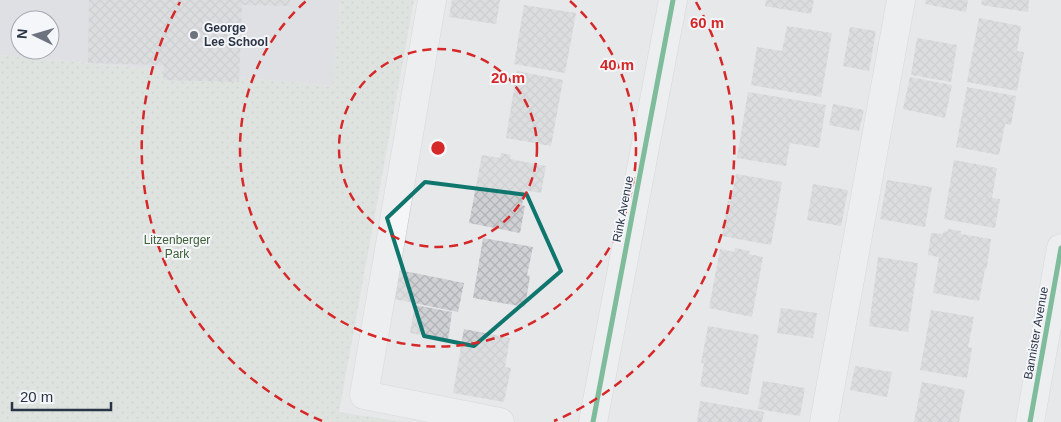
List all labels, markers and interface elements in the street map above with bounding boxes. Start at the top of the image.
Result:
north arrow [10,10,60,60]
text: 60 m [690,14,724,31]
place label: George Lee School [204,21,268,49]
text: N [14,28,30,40]
marker: George Lee School [188,29,200,41]
text: 40 m [600,56,634,73]
text: 20 m [491,69,525,86]
centre of rings [429,139,447,157]
street label: Rink Avenue [610,174,636,243]
park label: Litzenberger Park [144,233,210,261]
street label: Bannister Avenue [1021,285,1051,380]
scale bar [12,380,111,412]
text: 20 m [20,388,53,405]

